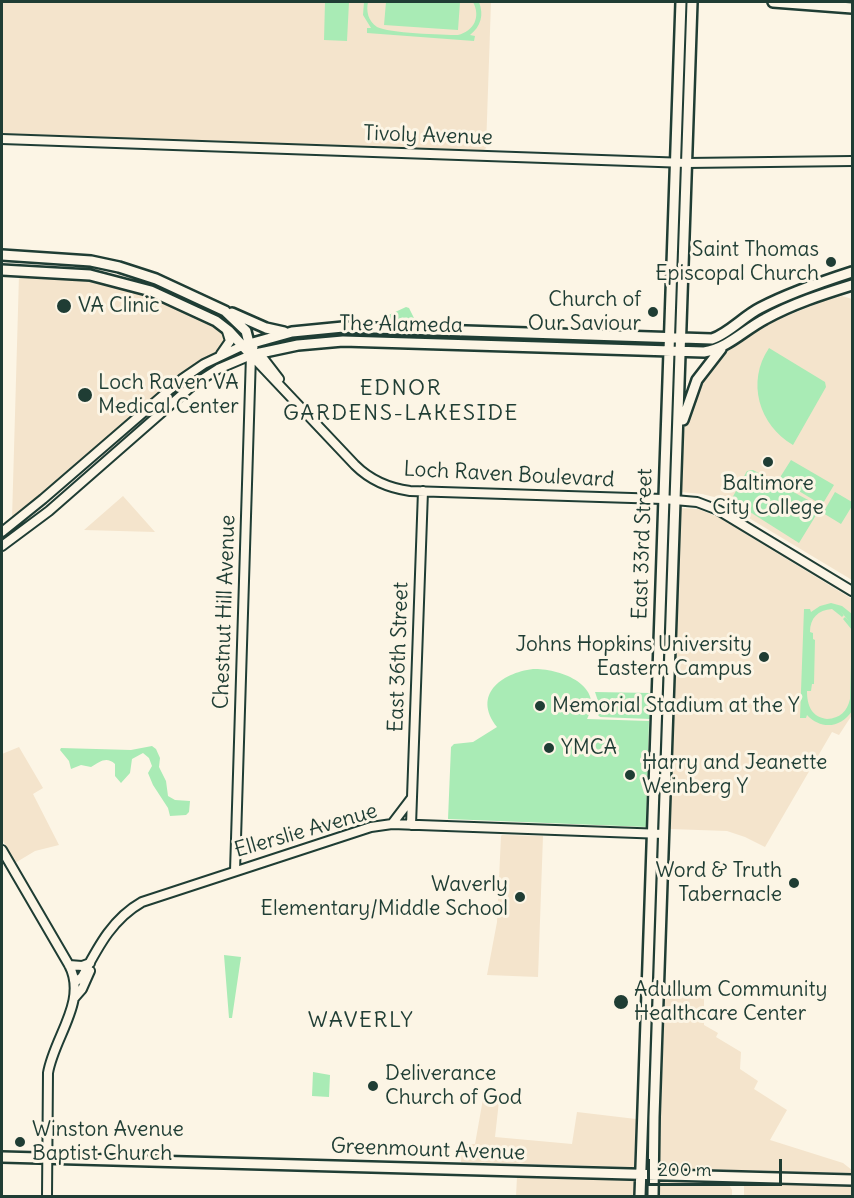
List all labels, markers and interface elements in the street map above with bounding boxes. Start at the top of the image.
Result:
street label: Tivoly Avenue [363,121,493,151]
place label: Saint Thomas Episcopal Church [655,237,819,287]
marker: Saint Thomas Episcopal Church [824,255,838,269]
place label: Church of Our Saviour [528,287,641,337]
place label: VA Clinic [78,293,160,319]
marker: VA Clinic [55,297,73,315]
marker: Church of Our Saviour [646,305,660,319]
street label: The Alameda [339,311,463,339]
place label: Loch Raven VA Medical Center [98,370,239,420]
district label: EDNOR GARDENS-LAKESIDE [283,376,519,428]
marker: Loch Raven VA Medical Center [76,386,94,404]
marker: Baltimore City College [761,455,775,469]
street label: Loch Raven Boulevard [403,457,615,493]
street label: East 33rd Street [628,468,658,620]
place label: Baltimore City College [712,471,824,521]
street label: Chestnut Hill Avenue [209,514,241,710]
street label: East 36th Street [384,582,414,732]
place label: Johns Hopkins University Eastern Campus [515,632,752,682]
marker: Johns Hopkins University Eastern Campus [757,650,771,664]
place label: Memorial Stadium at the Y [552,693,800,719]
marker: Memorial Stadium at the Y [533,699,547,713]
place label: YMCA [561,735,617,761]
marker: YMCA [542,741,556,755]
place label: Harry and Jeanette Weinberg Y [642,750,827,800]
marker: Harry and Jeanette Weinberg Y [623,768,637,782]
street label: Ellerslie Avenue [232,799,380,863]
place label: Word & Truth Tabernacle [656,858,782,908]
place label: Waverly Elementary/Middle School [261,872,508,922]
marker: Word & Truth Tabernacle [787,876,801,890]
marker: Waverly Elementary/Middle School [513,890,527,904]
place label: Adullum Community Healthcare Center [634,977,827,1027]
marker: Adullum Community Healthcare Center [612,993,630,1011]
district label: WAVERLY [308,1008,414,1034]
place label: Deliverance Church of God [385,1061,522,1111]
marker: Deliverance Church of God [366,1079,380,1093]
place label: Winston Avenue Baptist Church [32,1117,184,1167]
street label: Greenmount Avenue [330,1134,526,1166]
marker: Winston Avenue Baptist Church [13,1135,27,1149]
scale bar [650,1147,785,1185]
text: 200 m [658,1158,712,1181]

